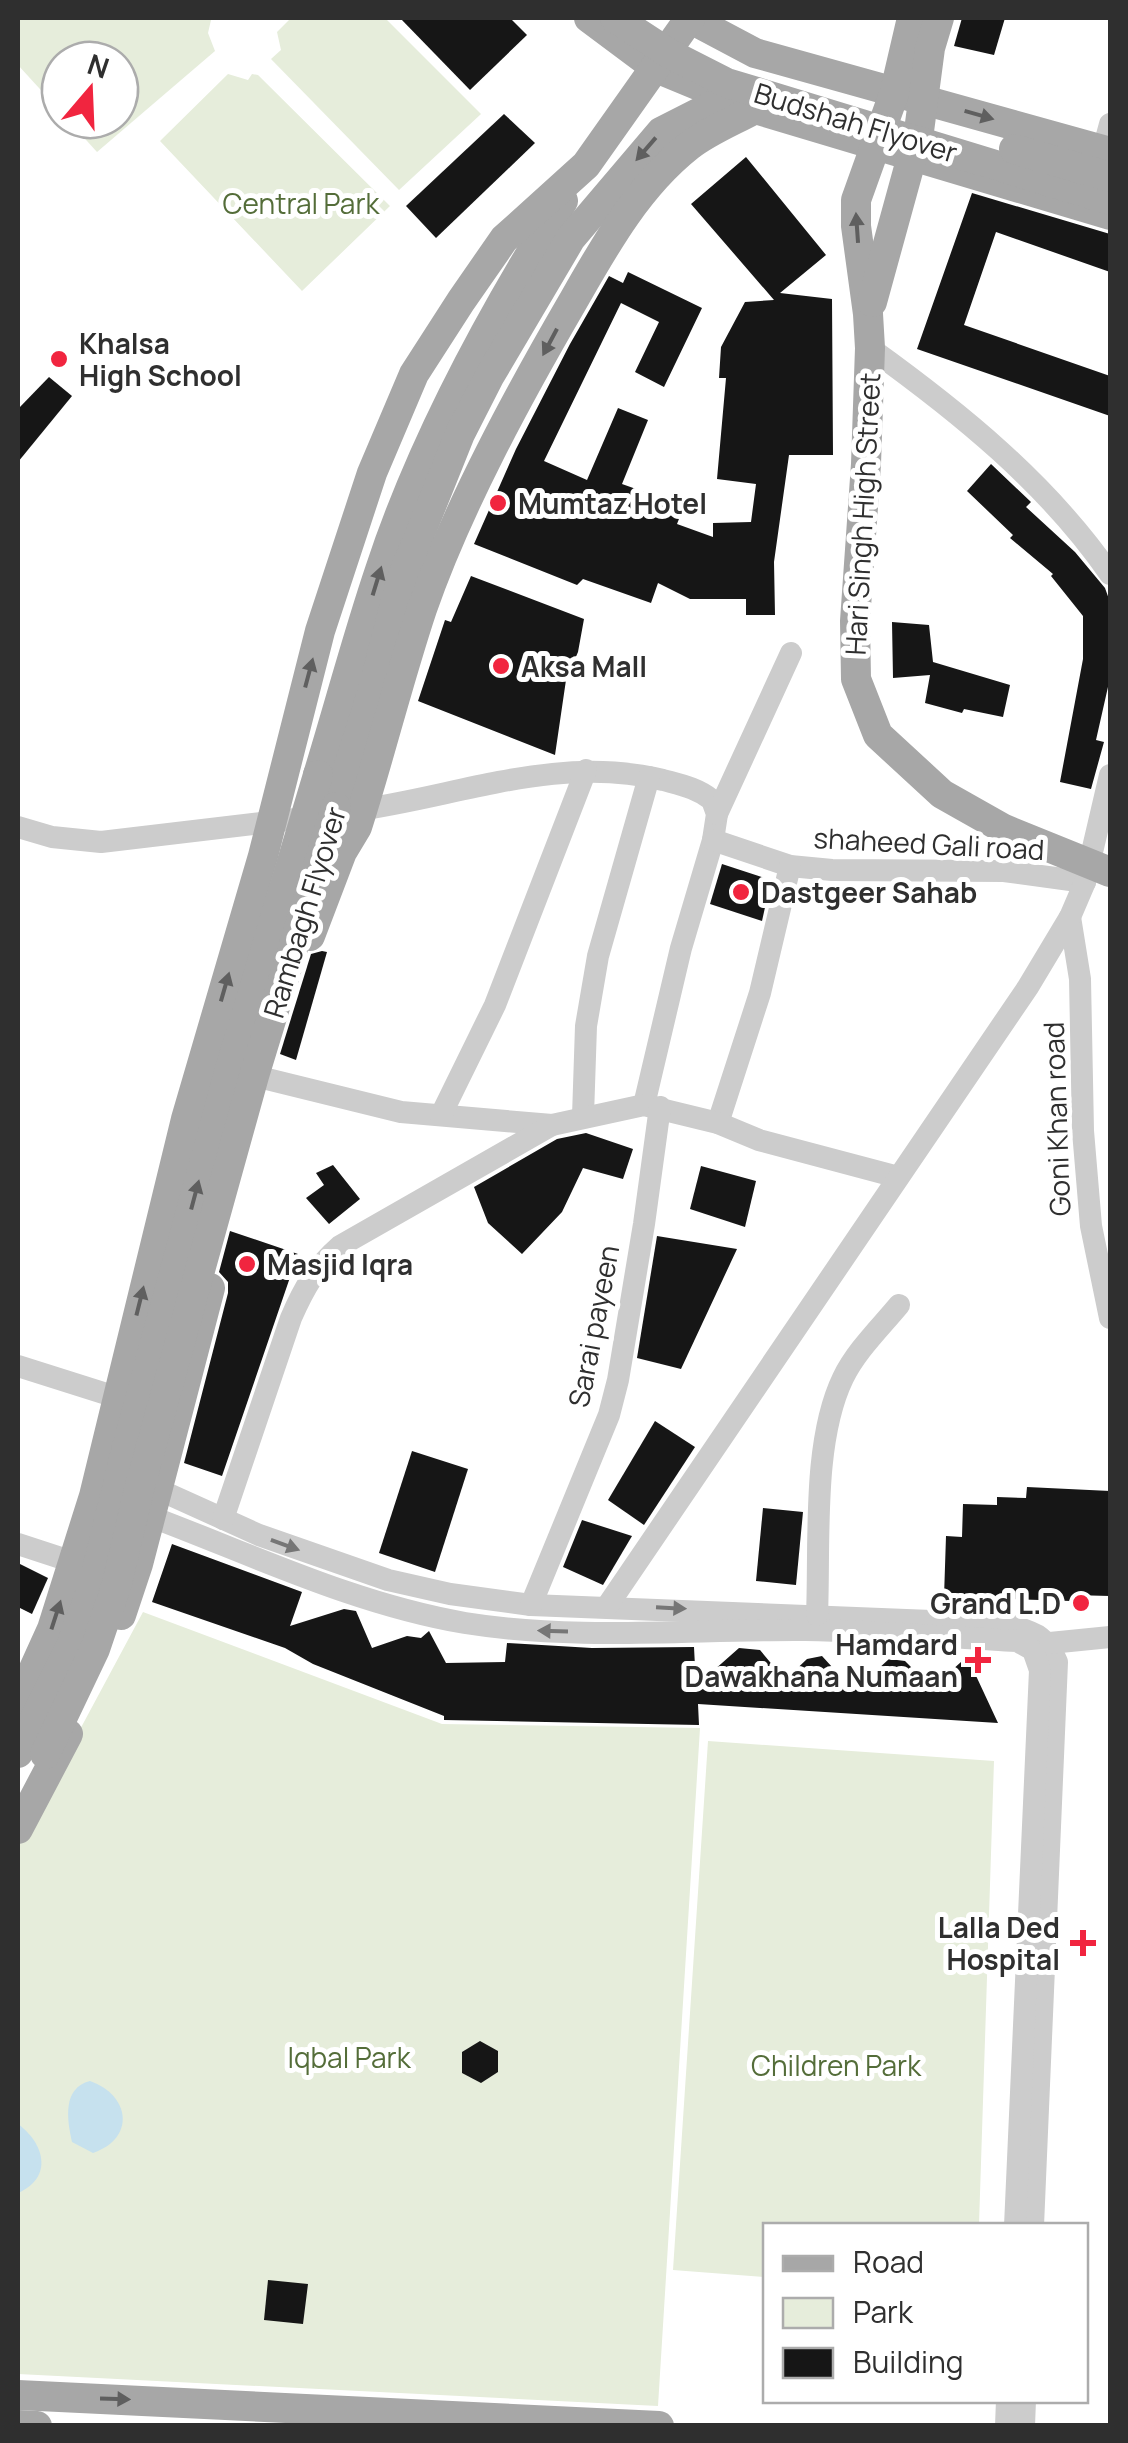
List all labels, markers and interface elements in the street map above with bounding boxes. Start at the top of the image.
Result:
north arrow [40,40,140,140]
text: N [83,44,114,87]
street label: Budshah Flyover [750,73,962,171]
one-way arrow [963,107,994,123]
one-way arrow [636,137,658,162]
park label: Central Park [223,184,381,222]
one-way arrow [849,212,865,243]
place label: Khalsa High School [79,324,242,394]
one-way arrow [542,328,559,357]
marker: Khalsa High School [48,348,70,370]
street label: Hari Singh High Street [836,372,888,656]
place label: Mumtaz Hotel [518,484,707,522]
marker: Mumtaz Hotel [487,492,509,514]
one-way arrow [370,566,385,596]
place label: Aksa Mall [521,647,647,685]
marker: Aksa Mall [490,655,512,677]
one-way arrow [301,657,317,688]
street label: Rambagh Flyover [254,802,354,1022]
street label: shaheed Gali road [813,818,1045,868]
place label: Dastgeer Sahab [761,873,977,911]
marker: Dastgeer Sahab [730,881,752,903]
one-way arrow [218,972,233,1002]
street label: Goni Khan road [1034,1021,1078,1217]
one-way arrow [188,1179,204,1210]
street label: Sarai payeen [559,1242,627,1410]
place label: Masjid Iqra [267,1245,413,1283]
marker: Masjid Iqra [236,1253,258,1275]
one-way arrow [133,1285,148,1316]
one-way arrow [270,1538,300,1553]
place label: Grand L.D [930,1584,1061,1622]
marker: Grand L.D [1070,1592,1092,1614]
one-way arrow [49,1599,64,1629]
one-way arrow [656,1601,688,1617]
one-way arrow [537,1622,569,1638]
place label: Hamdard Dawakhana Numaan [685,1625,958,1695]
marker: Hamdard Dawakhana Numaan [967,1649,989,1671]
place label: Lalla Ded Hospital [938,1908,1060,1978]
marker: Lalla Ded Hospital [1070,1930,1096,1956]
park label: Iqbal Park [287,2038,412,2076]
park label: Children Park [751,2046,922,2084]
legend [763,2223,1088,2403]
text: Road [853,2241,924,2282]
text: Park [853,2291,914,2332]
text: Building [853,2341,964,2382]
one-way arrow [99,2391,131,2407]

